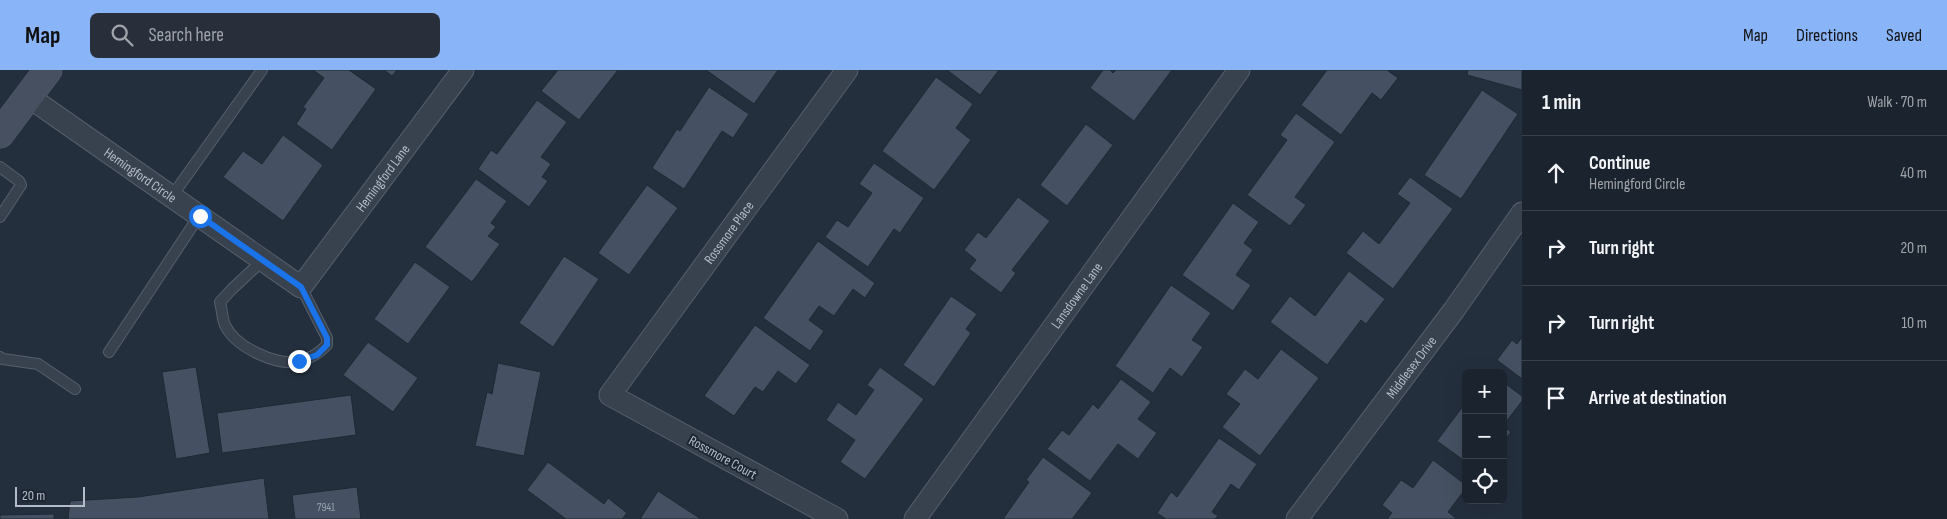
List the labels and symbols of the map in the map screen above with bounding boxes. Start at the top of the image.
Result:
street label: Hemingford Lane [352,141,414,215]
street label: Hemingford Circle [101,144,180,206]
street label: Rossmore Place [700,198,758,267]
route start [189,205,212,228]
street label: Lansdowne Lane [1047,259,1106,332]
street label: Middlesex Drive [1383,333,1440,402]
route end [288,350,311,373]
street label: Rossmore Court [686,432,760,483]
scale bar [15,484,85,507]
house number: 7941 [317,501,335,514]

